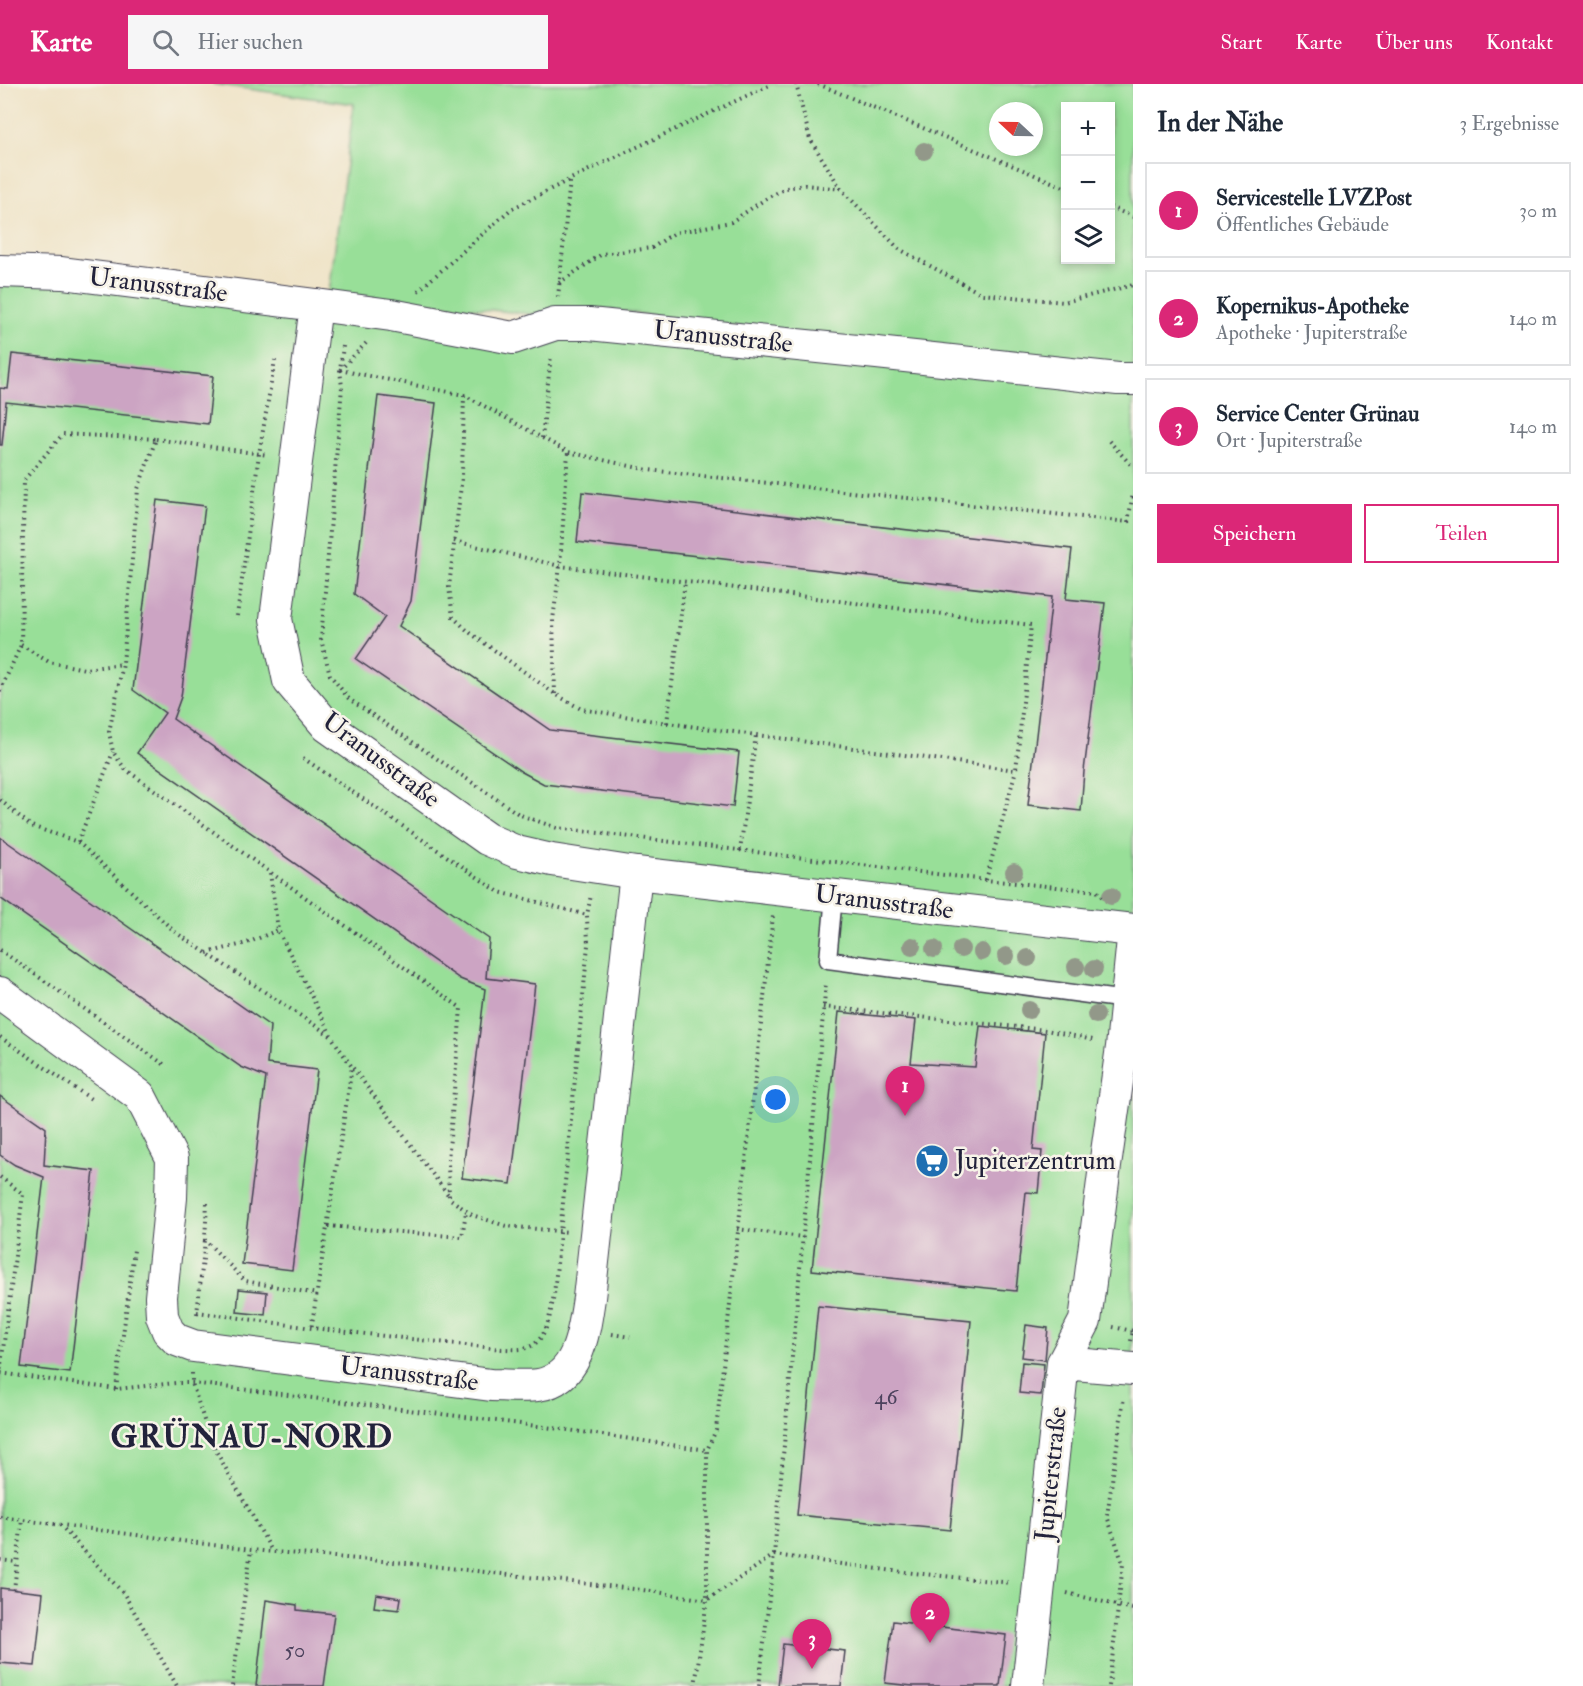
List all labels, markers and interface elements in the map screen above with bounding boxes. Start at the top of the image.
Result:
search box [128,15,548,69]
text: Karte [30,25,92,60]
icon: search [149,26,182,59]
text: Hier suchen [197,28,303,56]
text: Start [1220,29,1262,56]
text: Karte [1295,29,1342,56]
text: Über uns [1375,29,1453,56]
text: Kontakt [1486,29,1553,56]
north arrow [989,102,1043,156]
map controls [1061,102,1115,264]
button: + [1061,102,1115,156]
text: In der Nähe [1157,107,1283,139]
text: 3 Ergebnisse [1460,111,1559,136]
button: − [1061,156,1115,210]
text: Servicestelle LVZPost [1216,184,1412,212]
text: 1 [1175,198,1182,223]
text: 30 m [1519,198,1557,223]
button: layers [1061,210,1115,264]
text: Öffentliches Gebäude [1216,212,1389,237]
street label: Uranusstraße [87,261,229,309]
text: Kopernikus-Apotheke [1216,292,1409,320]
text: 2 [1173,306,1184,331]
text: 140 m [1509,306,1557,331]
street label: Uranusstraße [652,314,794,360]
text: Apotheke · Jupiterstraße [1216,320,1407,345]
text: Service Center Grünau [1216,400,1419,428]
text: 3 [1175,414,1182,439]
text: 140 m [1509,414,1557,439]
text: Ort · Jupiterstraße [1216,428,1362,453]
button: Speichern [1157,504,1352,563]
button: Teilen [1364,504,1559,563]
street label: Uranusstraße [316,705,447,815]
street label: Uranusstraße [813,878,955,926]
pin: 1 [886,1066,924,1116]
your location [761,1085,790,1114]
supermarket icon: Jupiterzentrum [914,1143,950,1179]
place label: Jupiterzentrum [954,1145,1116,1178]
street label: Uranusstraße [338,1350,480,1398]
house number: 46 [875,1383,899,1411]
street label: Jupiterstraße [1028,1405,1075,1544]
district label: GRÜNAU-NORD [110,1417,394,1457]
pin: 2 [910,1594,950,1643]
pin: 3 [792,1620,832,1669]
house number: 50 [285,1636,305,1664]

